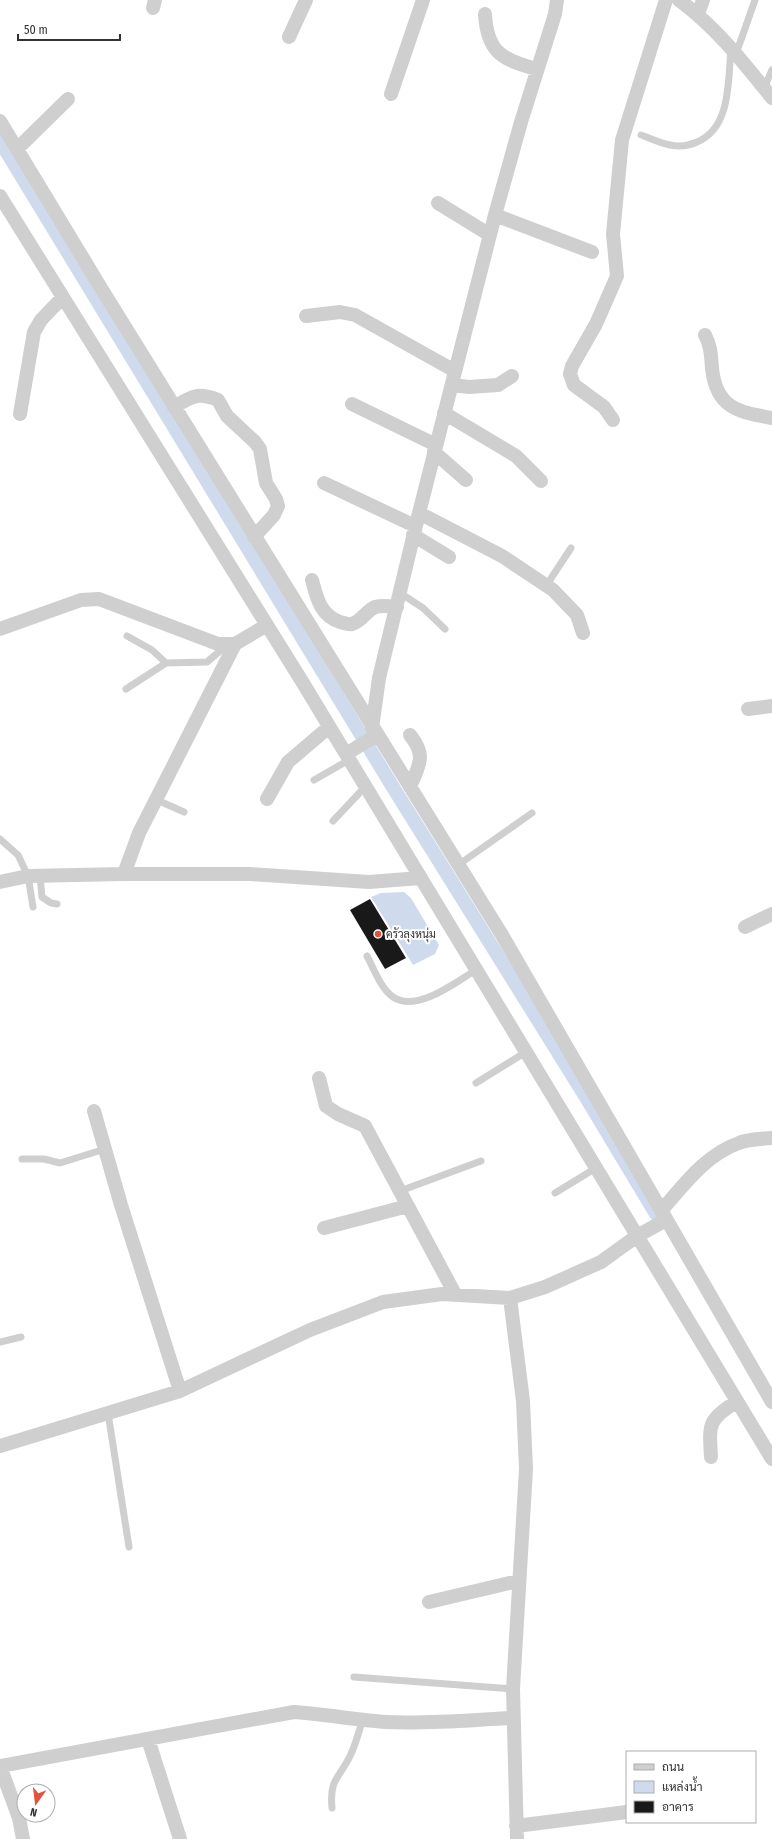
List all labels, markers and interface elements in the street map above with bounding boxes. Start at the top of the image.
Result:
scale bar [18,16,120,42]
text: 50 m [24,23,48,37]
place label: ครัวลุงหนุ่ม [386,927,436,943]
marker: ครัวลุงหนุ่ม [373,929,383,939]
legend [626,1751,756,1823]
text: ถนน [662,1760,685,1774]
text: แหล่งน้ำ [662,1776,702,1794]
north arrow [16,1783,56,1823]
text: อาคาร [662,1800,694,1814]
text: N [29,1805,38,1819]

